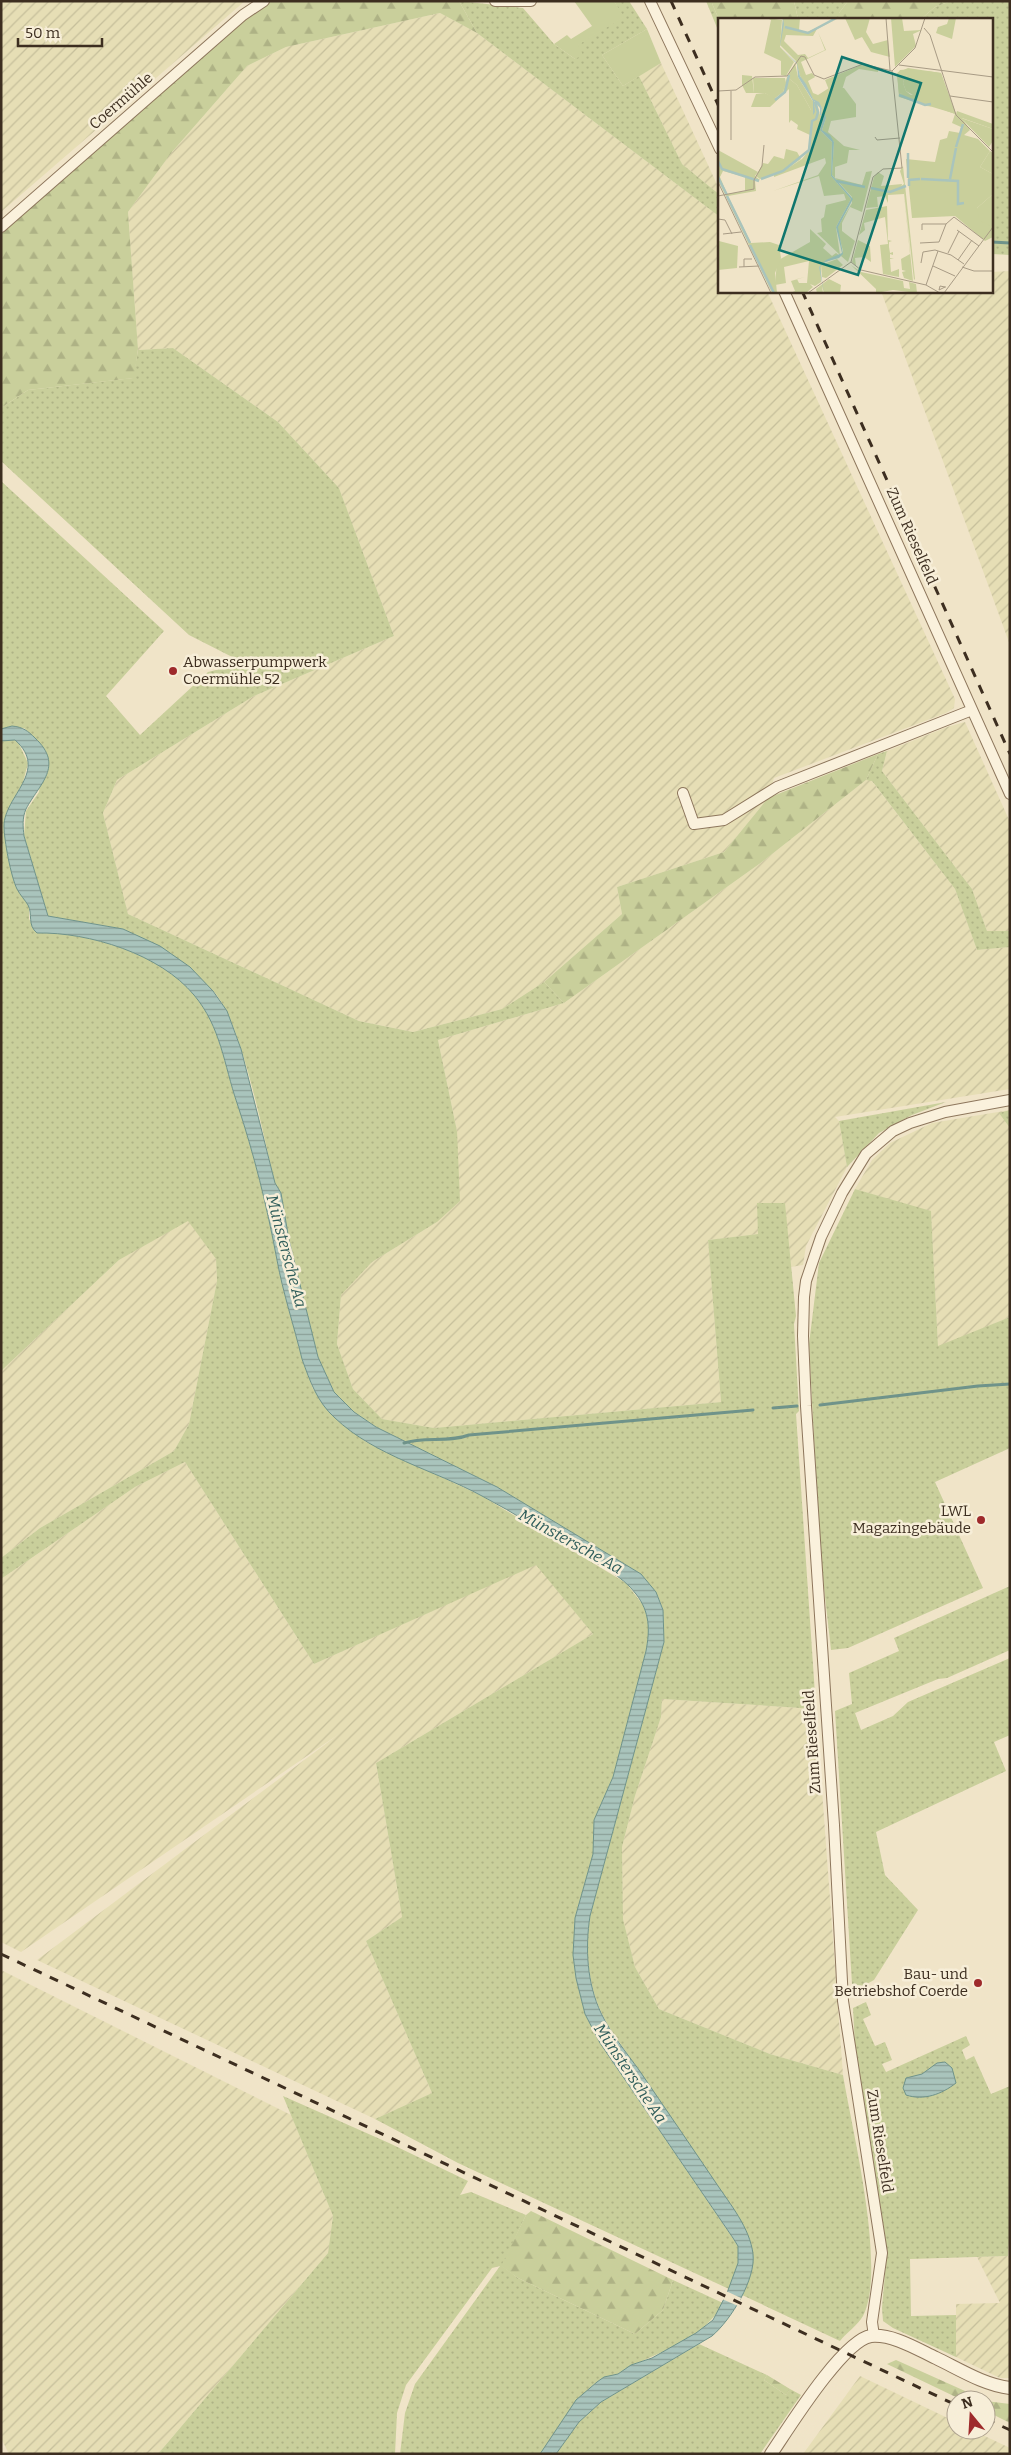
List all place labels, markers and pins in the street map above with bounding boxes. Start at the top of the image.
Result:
place label: Abwasserpumpwerk Coermühle 52 [183,653,327,688]
marker: Abwasserpumpwerk Coermühle 52 [167,665,179,677]
place label: LWL Magazingebäude [852,1502,971,1537]
marker: LWL Magazingebäude [975,1514,987,1526]
place label: Bau- und Betriebshof Coerde [834,1965,968,2000]
marker: Bau- und Betriebshof Coerde [972,1977,984,1989]

